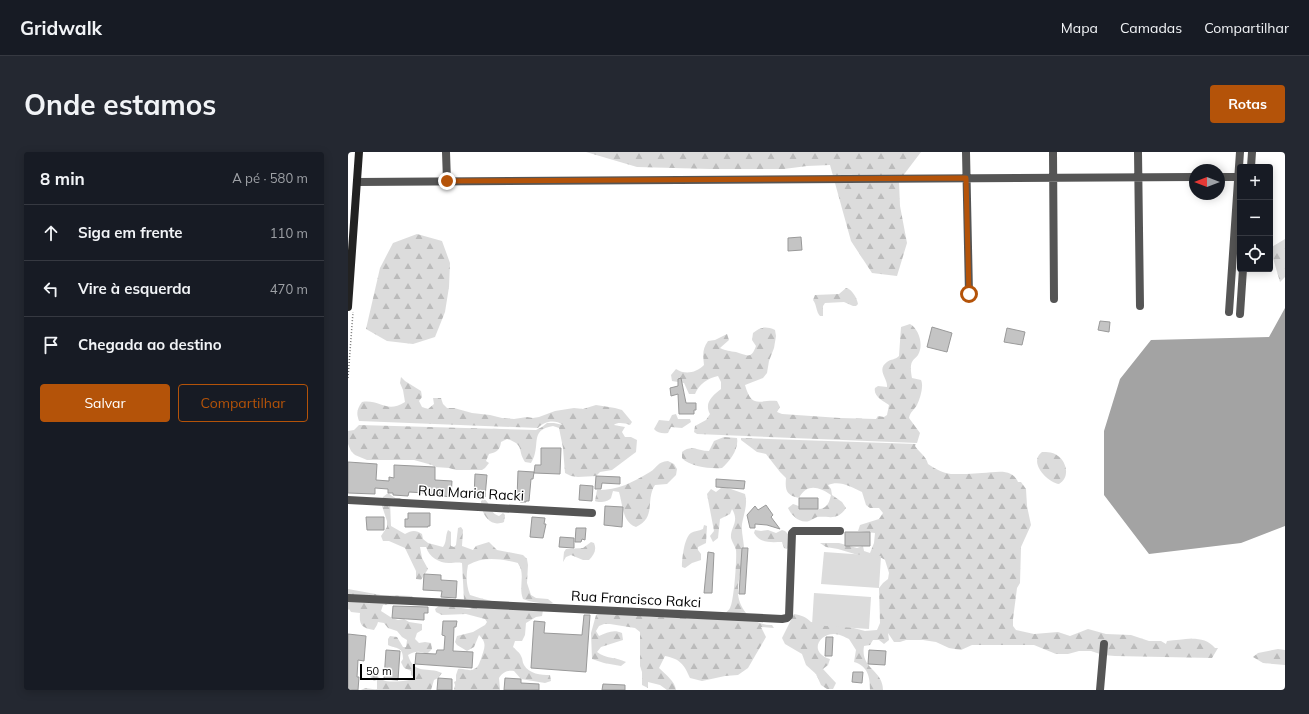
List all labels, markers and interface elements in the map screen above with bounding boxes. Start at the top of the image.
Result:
text: Gridwalk [20,16,102,40]
text: Mapa [1061,19,1098,37]
text: Camadas [1120,19,1182,37]
text: Compartilhar [1204,19,1289,37]
button: Rotas [1210,85,1285,123]
text: Onde estamos [24,87,216,122]
north arrow [1189,164,1225,200]
map controls [1237,164,1273,272]
button: + [1237,164,1273,200]
text: 8 min [40,168,85,189]
text: A pé · 580 m [232,170,308,186]
route end [438,172,456,190]
button: − [1237,200,1273,236]
icon: ahead [40,222,62,244]
text: Siga em frente [78,223,183,242]
text: 110 m [270,225,308,241]
button: locate [1237,236,1273,272]
icon: left [40,278,62,300]
text: Vire à esquerda [78,279,191,298]
text: 470 m [270,281,308,297]
route start [960,285,978,303]
icon: arrive [40,334,62,356]
text: Chegada ao destino [78,335,222,354]
button: Salvar [40,384,170,422]
button: Compartilhar [178,384,308,422]
street label: Rua Maria Racki [417,481,525,505]
street label: Rua Francisco Rakci [571,587,701,611]
scale bar [360,662,415,681]
text: 50 m [366,664,392,678]

